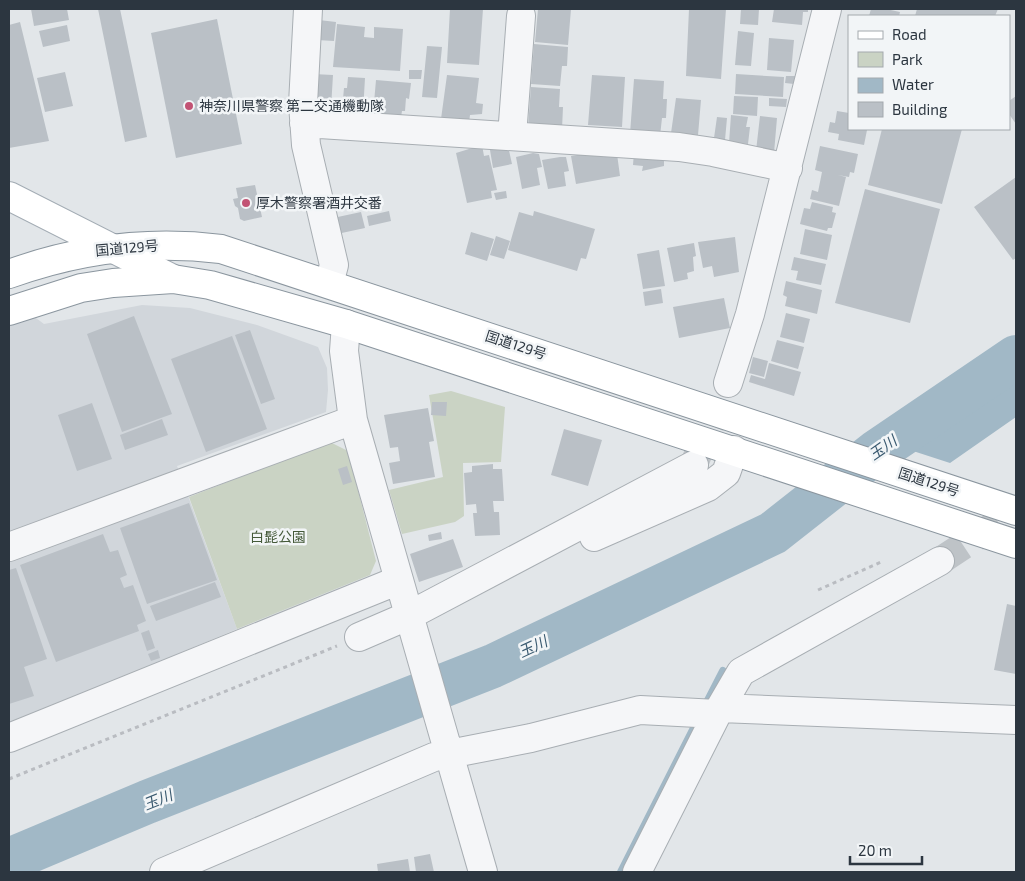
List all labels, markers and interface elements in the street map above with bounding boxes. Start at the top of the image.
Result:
legend [848,15,1010,130]
text: Road [892,25,927,43]
text: Park [892,50,923,68]
text: Water [892,75,934,93]
place label: 神奈川県警察 第二交通機動隊 [199,97,384,114]
marker: 神奈川県警察 第二交通機動隊 [183,100,195,112]
text: Building [892,100,948,118]
place label: 厚木警察署酒井交番 [256,194,382,211]
marker: 厚木警察署酒井交番 [240,197,252,209]
street label: 国道129号 [95,236,159,259]
street label: 国道129号 [483,327,549,362]
water label: 玉川 [865,430,902,463]
street label: 国道129号 [896,464,962,499]
park label: 白髭公園 [250,528,306,545]
water label: 玉川 [515,631,552,661]
water label: 玉川 [140,784,177,813]
scale bar [850,834,922,866]
text: 20 m [858,841,892,859]

